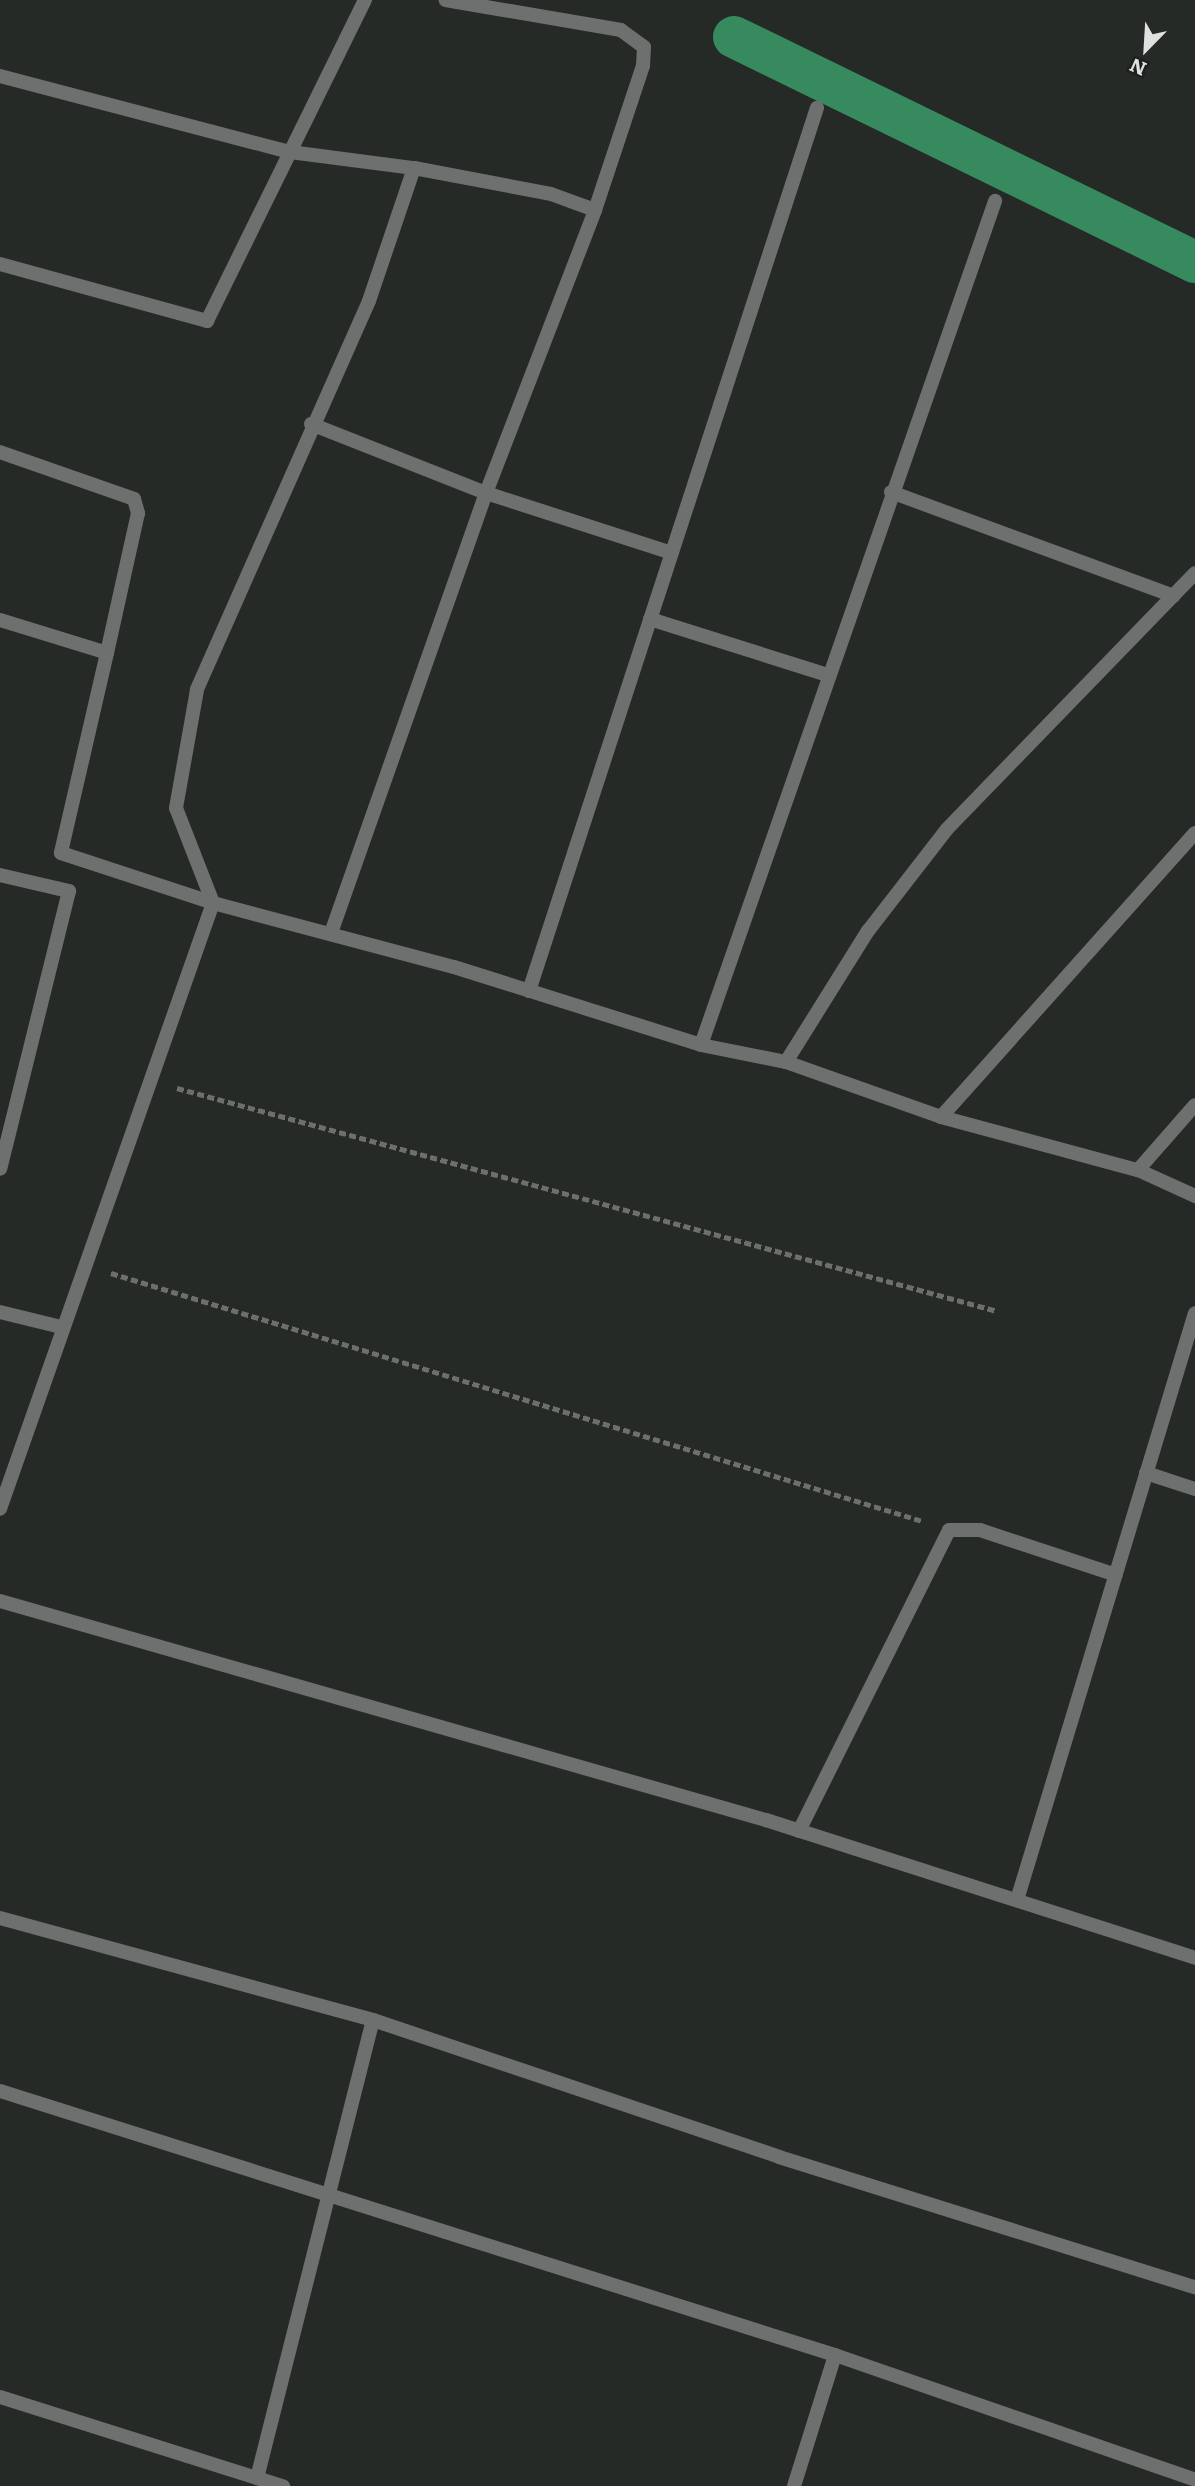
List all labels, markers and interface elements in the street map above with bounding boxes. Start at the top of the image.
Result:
north arrow [1111,14,1181,84]
text: N [1124,52,1150,84]

